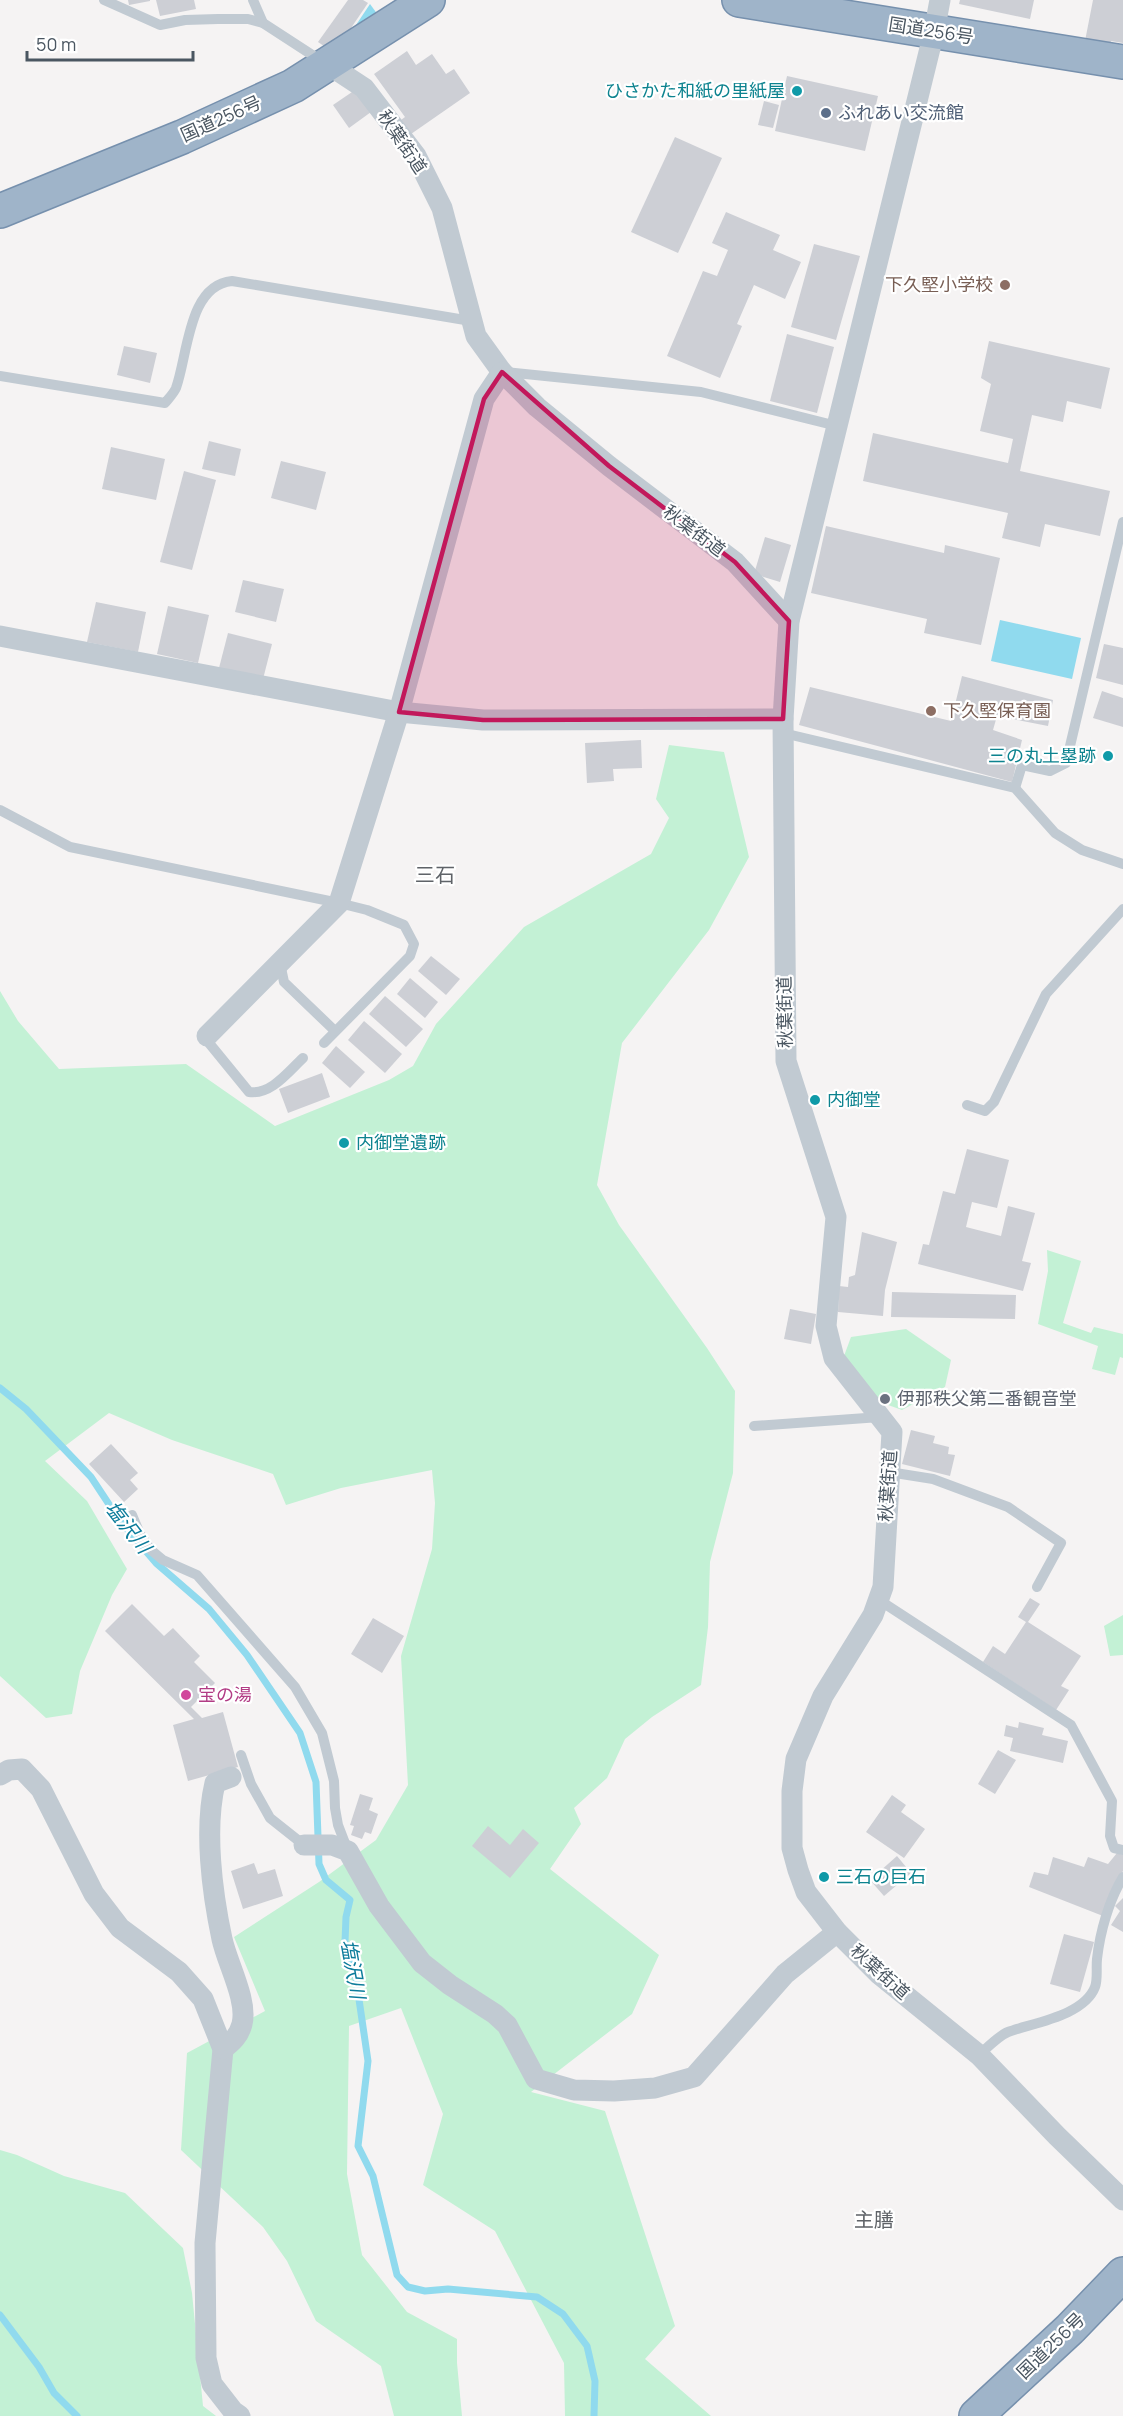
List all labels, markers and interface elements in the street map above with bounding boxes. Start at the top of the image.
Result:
street label: 国道256号 [887,11,975,49]
scale bar [27,24,194,62]
text: 50 m [36,32,76,56]
place label: ひさかた和紙の里紙屋 [605,78,785,102]
marker: ひさかた和紙の里紙屋 [790,84,804,98]
street label: 国道256号 [177,90,265,147]
place label: ふれあい交流館 [838,100,964,124]
street label: 秋葉街道 [373,105,433,178]
marker: ふれあい交流館 [819,106,833,120]
place label: 下久堅小学校 [885,272,993,296]
marker: 下久堅小学校 [998,278,1012,292]
street label: 秋葉街道 [659,499,731,561]
place label: 下久堅保育園 [943,698,1051,722]
marker: 下久堅保育園 [924,704,938,718]
place label: 三の丸土塁跡 [988,743,1096,767]
marker: 三の丸土塁跡 [1101,749,1115,763]
district label: 三石 [415,861,455,888]
street label: 秋葉街道 [771,976,797,1048]
place label: 内御堂 [827,1087,881,1111]
marker: 内御堂 [808,1093,822,1107]
place label: 内御堂遺跡 [356,1130,446,1154]
marker: 内御堂遺跡 [337,1136,351,1150]
place label: 伊那秩父第二番観音堂 [897,1386,1077,1410]
marker: 伊那秩父第二番観音堂 [878,1392,892,1406]
street label: 秋葉街道 [873,1449,901,1523]
water label: 塩沢川 [99,1495,159,1560]
place label: 宝の湯 [198,1682,252,1706]
marker: 宝の湯 [179,1688,193,1702]
place label: 三石の巨石 [836,1864,926,1888]
marker: 三石の巨石 [817,1870,831,1884]
water label: 塩沢川 [335,1937,372,2003]
street label: 秋葉街道 [846,1938,915,2004]
district label: 主膳 [854,2206,894,2233]
street label: 国道256号 [1011,2307,1090,2384]

